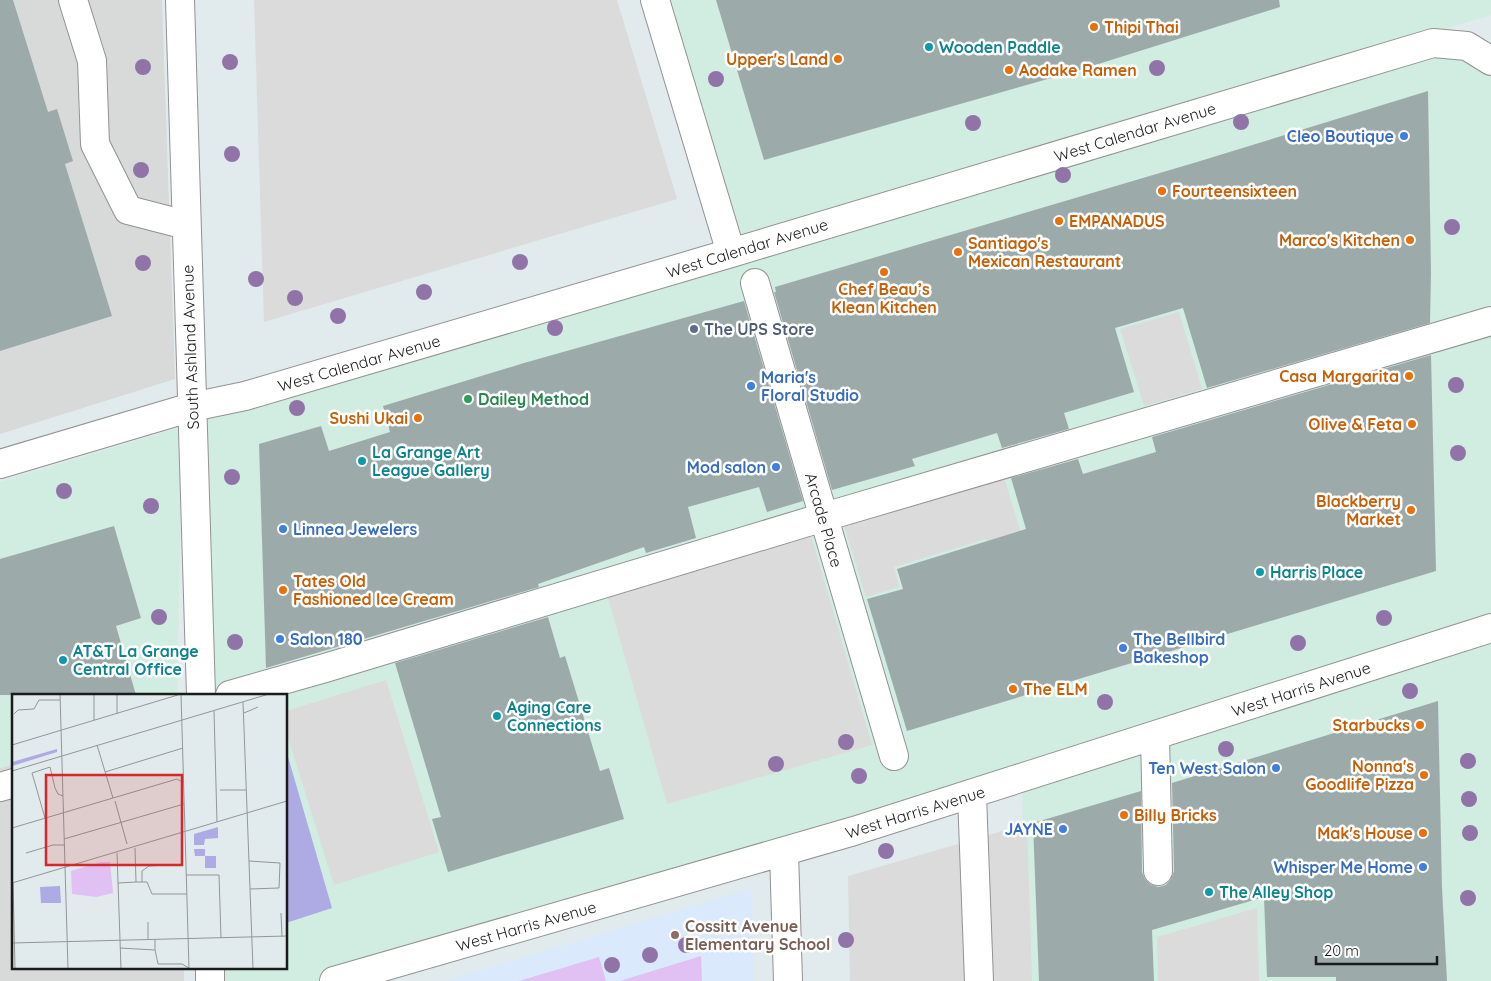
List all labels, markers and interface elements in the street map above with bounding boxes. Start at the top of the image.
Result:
place label: Thipi Thai [1104,17,1179,37]
marker: Thipi Thai [1088,21,1100,33]
place label: Wooden Paddle [939,37,1061,57]
marker: Wooden Paddle [923,41,935,53]
place label: Upper's Land [726,49,828,69]
marker: Upper's Land [832,53,844,65]
place label: Aodake Ramen [1019,60,1137,80]
marker: Aodake Ramen [1003,64,1015,76]
street label: West Calendar Avenue [1052,98,1218,166]
place label: Cleo Boutique [1287,126,1394,146]
marker: Cleo Boutique [1398,130,1410,142]
place label: Fourteensixteen [1172,181,1297,201]
marker: Fourteensixteen [1156,185,1168,197]
place label: EMPANADUS [1069,211,1165,231]
street label: West Calendar Avenue [664,214,830,282]
marker: EMPANADUS [1053,215,1065,227]
place label: Marco's Kitchen [1279,230,1400,250]
place label: Santiago's Mexican Restaurant [968,233,1121,271]
marker: Marco's Kitchen [1404,234,1416,246]
marker: Santiago's Mexican Restaurant [952,246,964,258]
street label: South Ashland Avenue [177,264,203,430]
marker: Chef Beau’s Klean Kitchen [878,266,890,278]
place label: Chef Beau’s Klean Kitchen [831,279,937,317]
place label: The UPS Store [704,319,814,339]
marker: The UPS Store [688,323,700,335]
street label: West Calendar Avenue [275,330,443,396]
place label: Casa Margarita [1279,366,1399,386]
place label: Maria's Floral Studio [761,367,859,405]
marker: Casa Margarita [1403,370,1415,382]
marker: Maria's Floral Studio [745,380,757,392]
place label: Dailey Method [478,389,589,409]
marker: Dailey Method [462,393,474,405]
place label: Sushi Ukai [330,408,408,428]
marker: Sushi Ukai [412,412,424,424]
place label: Olive & Feta [1308,414,1402,434]
marker: Olive & Feta [1406,418,1418,430]
place label: La Grange Art League Gallery [372,442,490,480]
marker: La Grange Art League Gallery [356,455,368,467]
place label: Mod salon [687,457,766,477]
marker: Mod salon [770,461,782,473]
street label: Arcade Place [801,470,847,570]
place label: Blackberry Market [1316,491,1401,529]
marker: Blackberry Market [1405,504,1417,516]
place label: Linnea Jewelers [293,519,417,539]
marker: Linnea Jewelers [277,523,289,535]
place label: Harris Place [1270,562,1363,582]
marker: Harris Place [1254,566,1266,578]
place label: Tates Old Fashioned Ice Cream [293,571,454,609]
marker: Tates Old Fashioned Ice Cream [277,584,289,596]
place label: Salon 180 [290,629,363,649]
place label: The Bellbird Bakeshop [1133,629,1225,667]
marker: Salon 180 [274,633,286,645]
place label: AT&T La Grange Central Office [73,641,199,679]
marker: The Bellbird Bakeshop [1117,642,1129,654]
marker: AT&T La Grange Central Office [57,654,69,666]
street label: West Harris Avenue [1229,657,1373,721]
place label: The ELM [1023,679,1088,699]
marker: The ELM [1007,683,1019,695]
inset map [12,694,288,968]
place label: Aging Care Connections [507,697,602,735]
marker: Aging Care Connections [491,710,503,722]
place label: Starbucks [1332,715,1410,735]
marker: Starbucks [1414,719,1426,731]
place label: Nonna's Goodlife Pizza [1305,756,1414,794]
place label: Ten West Salon [1148,758,1266,778]
marker: Ten West Salon [1270,762,1282,774]
marker: Nonna's Goodlife Pizza [1418,769,1430,781]
street label: West Harris Avenue [843,781,987,843]
place label: Billy Bricks [1134,805,1217,825]
marker: Billy Bricks [1118,809,1130,821]
place label: JAYNE [1004,819,1053,839]
marker: JAYNE [1057,823,1069,835]
place label: Mak's House [1317,823,1413,843]
marker: Mak's House [1417,827,1429,839]
place label: Whisper Me Home [1273,857,1413,877]
marker: Whisper Me Home [1417,861,1429,873]
place label: The Alley Shop [1219,882,1333,902]
marker: The Alley Shop [1203,886,1215,898]
street label: West Harris Avenue [453,896,599,956]
place label: Cossitt Avenue Elementary School [685,916,830,954]
marker: Cossitt Avenue Elementary School [669,929,681,941]
scale bar [1316,934,1437,966]
text: 20 m [1324,941,1359,960]

